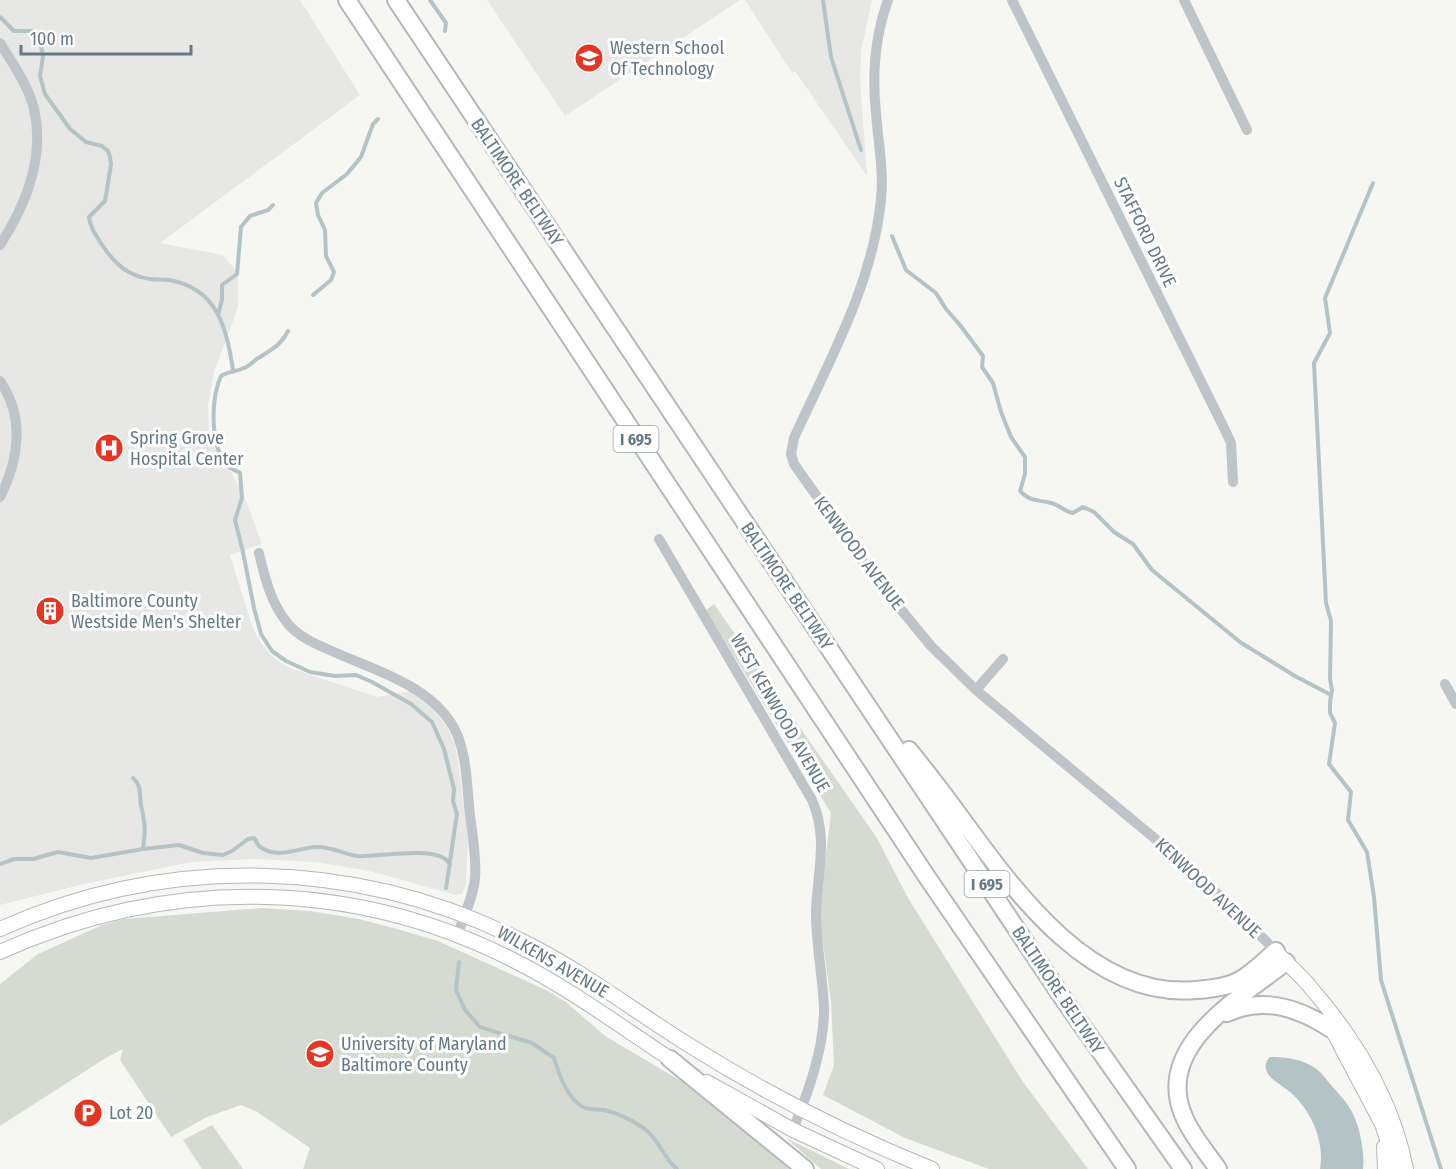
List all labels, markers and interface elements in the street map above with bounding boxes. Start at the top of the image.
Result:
scale bar [21,18,190,56]
text: 100 m [30,28,74,50]
place label: Western School Of Technology [610,37,724,80]
school or university icon: Western School Of Technology [573,42,605,74]
street label: BALTIMORE BELTWAY [466,114,568,250]
street label: STAFFORD DRIVE [1109,174,1181,290]
road number: I 695 [614,426,658,452]
place label: Spring Grove Hospital Center [130,427,244,470]
hospital icon: Spring Grove Hospital Center [93,432,125,464]
street label: KENWOOD AVENUE [809,492,909,614]
street label: BALTIMORE BELTWAY [736,518,838,654]
place label: Baltimore County Westside Men's Shelter [71,590,242,633]
building icon: Baltimore County Westside Men's Shelter [34,595,66,627]
street label: WEST KENWOOD AVENUE [726,630,834,796]
street label: KENWOOD AVENUE [1151,833,1265,943]
road number: I 695 [964,871,1010,897]
street label: WILKENS AVENUE [493,921,613,1003]
street label: BALTIMORE BELTWAY [1007,922,1109,1058]
place label: University of Maryland Baltimore County [341,1033,507,1076]
school or university icon: University of Maryland Baltimore County [304,1038,336,1070]
parking icon: Lot 20 [72,1097,104,1129]
place label: Lot 20 [109,1102,153,1124]

